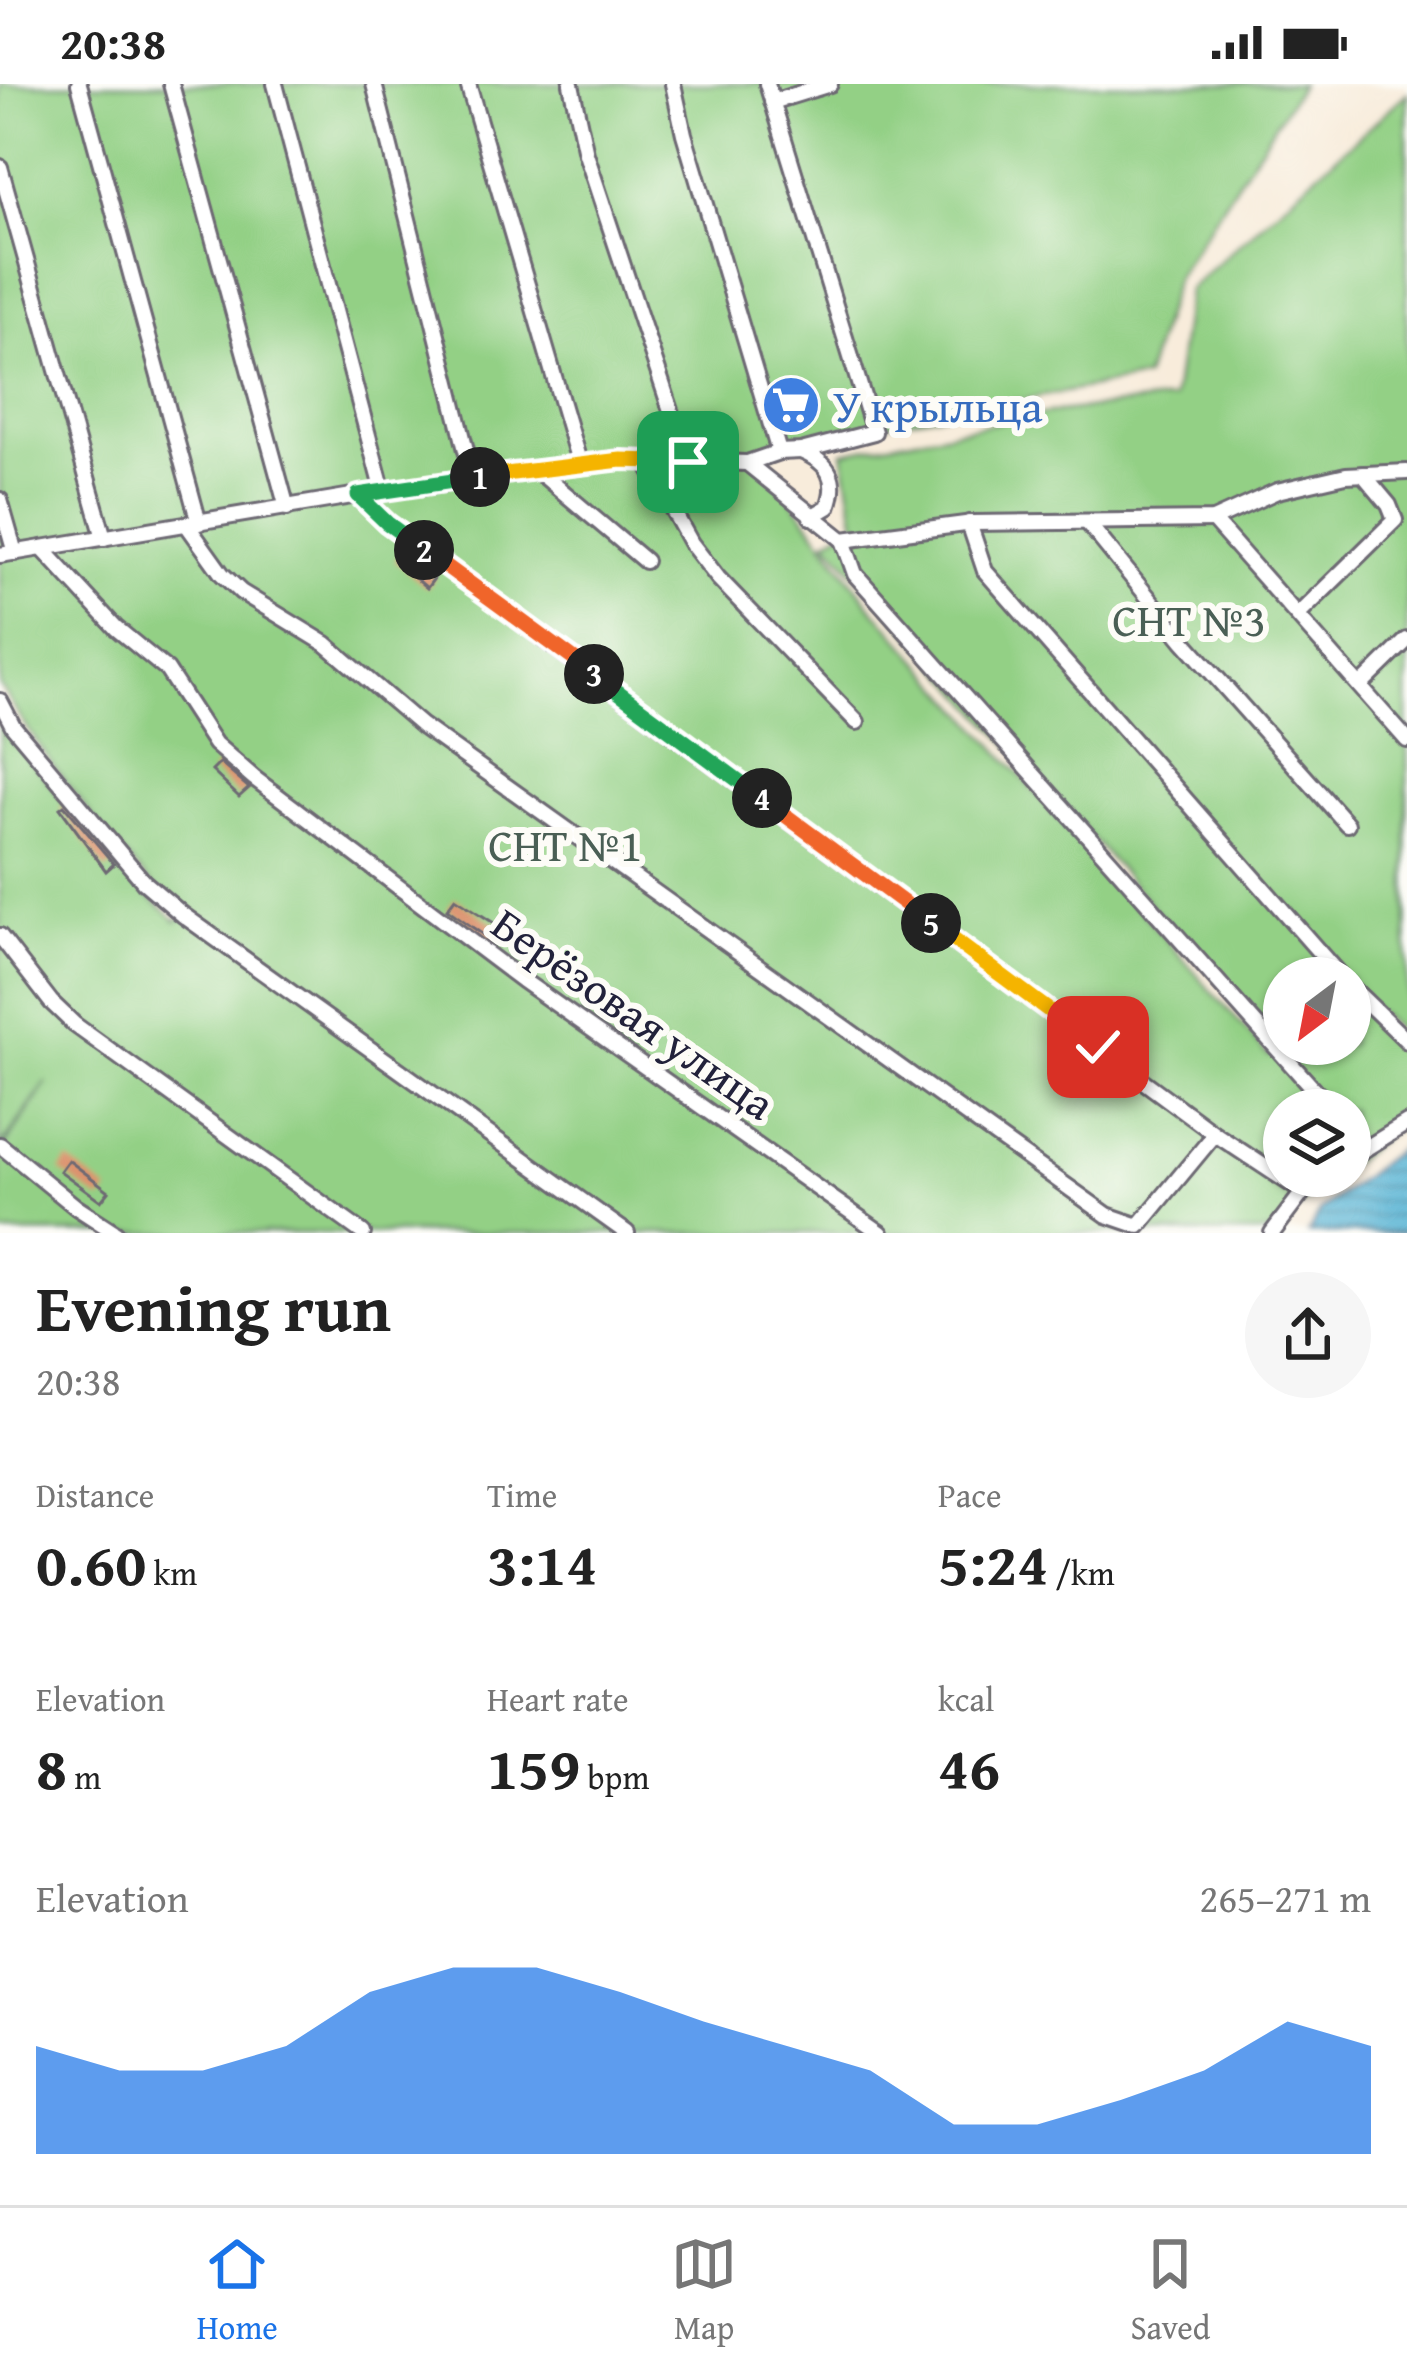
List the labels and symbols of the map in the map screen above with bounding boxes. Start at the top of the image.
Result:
place label: У крыльца [833,373,1043,438]
supermarket icon: У крыльца [760,374,822,436]
pin [637,411,739,513]
pin: 1 [450,447,510,507]
pin: 2 [394,520,454,580]
park label: СНТ №3 [1112,587,1266,652]
pin: 3 [564,644,624,704]
pin: 4 [732,768,792,828]
park label: СНТ №1 [488,812,642,877]
street label: Берёзовая улица [479,891,789,1135]
pin: 5 [901,893,961,953]
north arrow [1263,957,1371,1065]
pin [1047,996,1149,1098]

